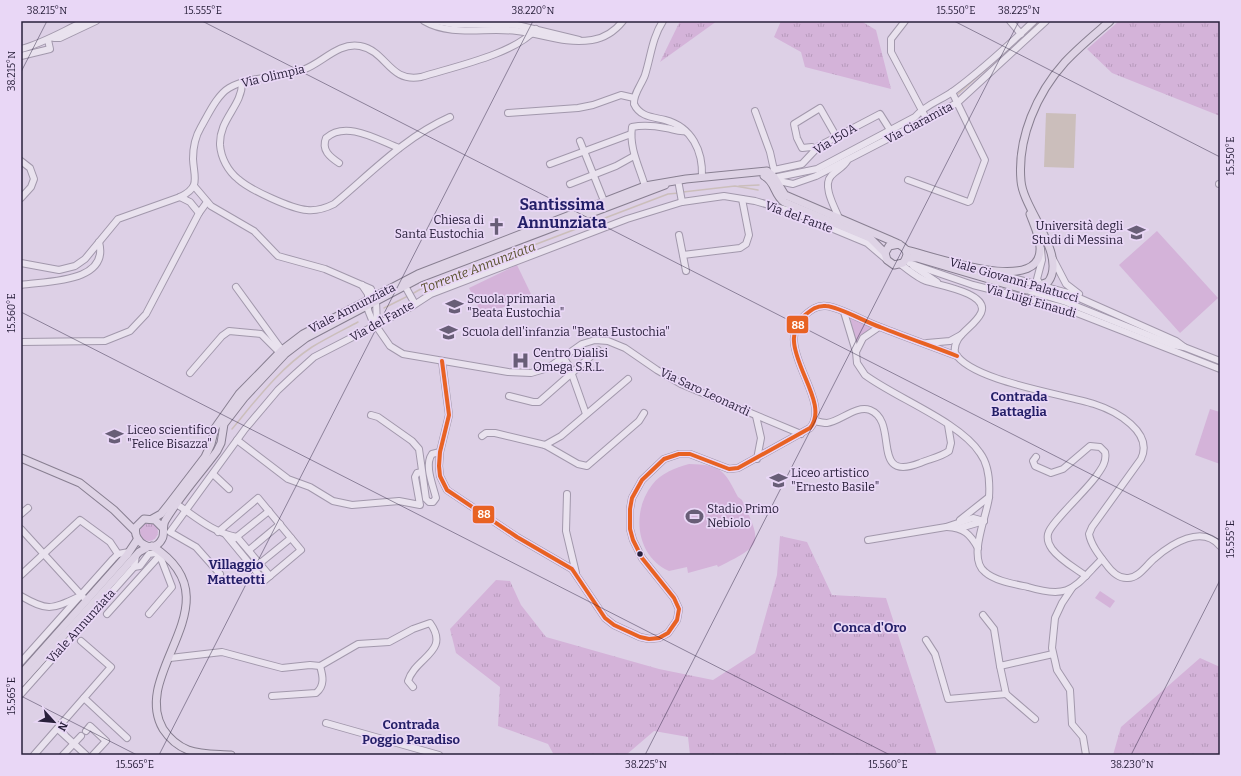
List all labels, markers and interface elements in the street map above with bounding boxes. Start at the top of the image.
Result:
text: 38.215°N [27,5,67,17]
text: 15.555°E [184,5,222,17]
text: 38.220°N [512,5,555,17]
text: 15.550°E [937,5,975,17]
text: 38.225°N [998,5,1040,17]
text: 38.215°N [6,51,18,91]
street label: Via Olimpia [240,62,306,90]
street label: Via Ciaramita [883,99,956,147]
street label: Via 150A [811,120,859,157]
text: 15.550°E [1225,137,1237,175]
district label: Santissima Annunziata [517,195,607,232]
street label: Via del Fante [763,198,835,236]
place label: Chiesa di Santa Eustochia [395,213,484,241]
church icon: Chiesa di Santa Eustochia [487,217,507,237]
place label: Università degli Studi di Messina [1032,219,1123,247]
school or university icon: Università degli Studi di Messina [1126,223,1146,243]
water label: Torrente Annunziata [419,239,538,296]
street label: Viale Giovanni Palatucci [948,255,1081,305]
street label: Viale Annunziata [306,280,398,336]
street label: Via Luigi Einaudi [984,281,1078,321]
place label: Scuola primaria "Beata Eustochia" [467,292,564,320]
text: 15.560°E [6,293,18,333]
school or university icon: Scuola primaria "Beata Eustochia" [444,296,464,316]
street label: Via del Fante [348,298,416,344]
line badge: 88 [786,315,809,334]
text: 88 [791,319,805,332]
school or university icon: Scuola dell'infanzia "Beata Eustochia" [439,322,459,342]
place label: Scuola dell'infanzia "Beata Eustochia" [462,325,670,339]
place label: Centro Dialisi Omega S.R.L. [533,346,608,374]
hospital icon: Centro Dialisi Omega S.R.L. [510,350,530,370]
street label: Via Saro Leonardi [658,365,753,419]
district label: Contrada Battaglia [990,389,1048,419]
place label: Liceo scientifico "Felice Bisazza" [127,423,217,451]
school or university icon: Liceo scientifico "Felice Bisazza" [104,427,124,447]
place label: Liceo artistico "Ernesto Basile" [791,466,879,494]
school or university icon: Liceo artistico "Ernesto Basile" [768,470,788,490]
place label: Stadio Primo Nebiolo [707,502,779,530]
line badge: 88 [472,505,495,524]
sports icon: Stadio Primo Nebiolo [684,506,704,526]
text: 88 [477,508,491,521]
text: 15.555°E [1225,520,1237,558]
unlabelled marker [635,549,645,559]
district label: Villaggio Matteotti [207,557,265,587]
street label: Viale Annunziata [44,586,118,666]
district label: Conca d'Oro [833,620,907,635]
text: 15.565°E [6,677,18,715]
north arrow [34,702,74,742]
district label: Contrada Poggio Paradiso [362,717,461,747]
text: N [55,720,70,733]
text: 15.565°E [116,759,154,771]
text: 38.225°N [625,759,667,771]
text: 15.560°E [868,759,908,771]
text: 38.230°N [1110,759,1154,771]

